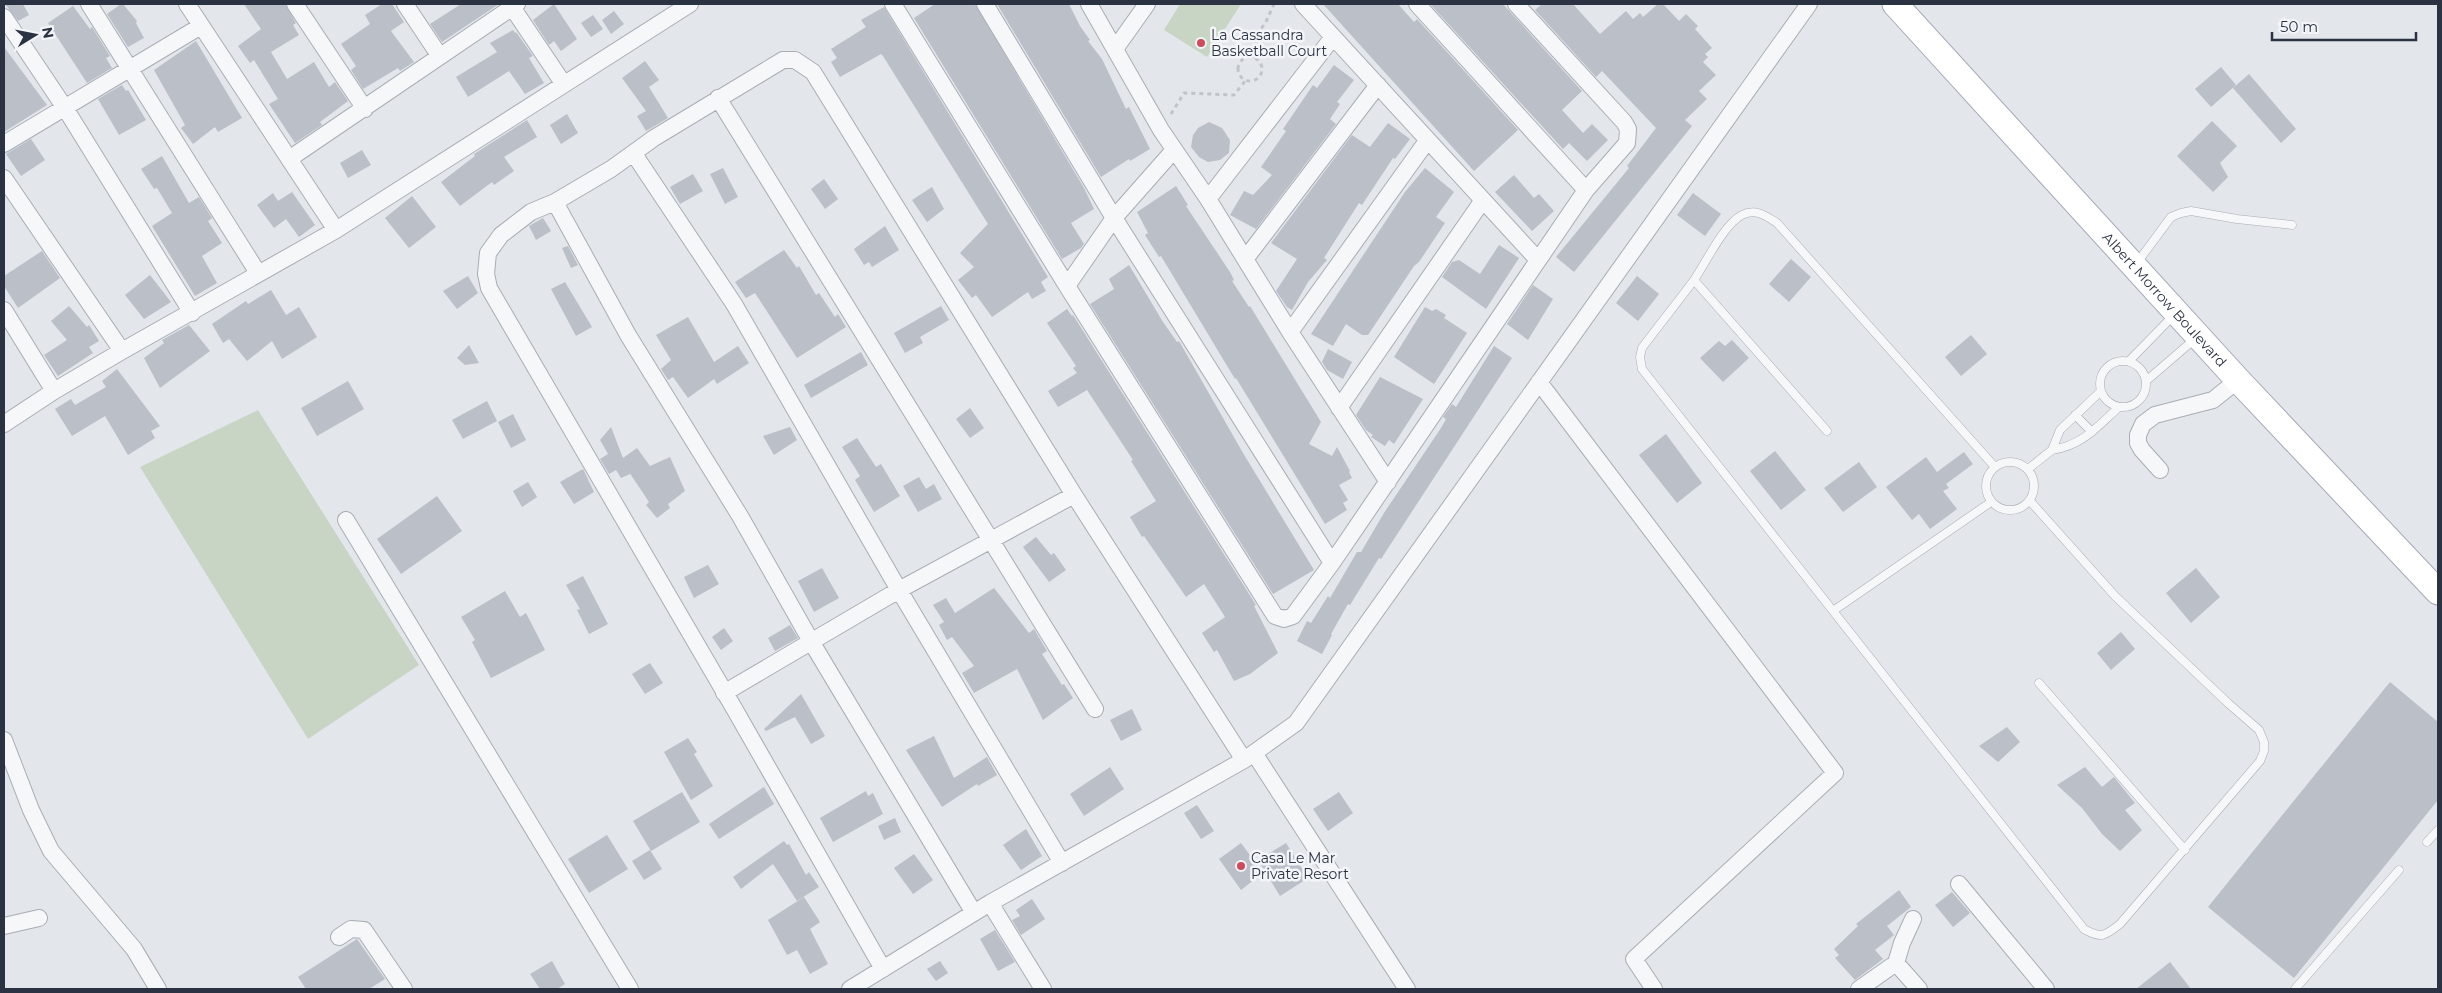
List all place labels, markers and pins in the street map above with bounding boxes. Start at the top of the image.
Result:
place label: La Cassandra Basketball Court [1211,26,1327,60]
marker: La Cassandra Basketball Court [1195,37,1207,49]
place label: Casa Le Mar Private Resort [1251,849,1349,883]
marker: Casa Le Mar Private Resort [1235,860,1247,872]

